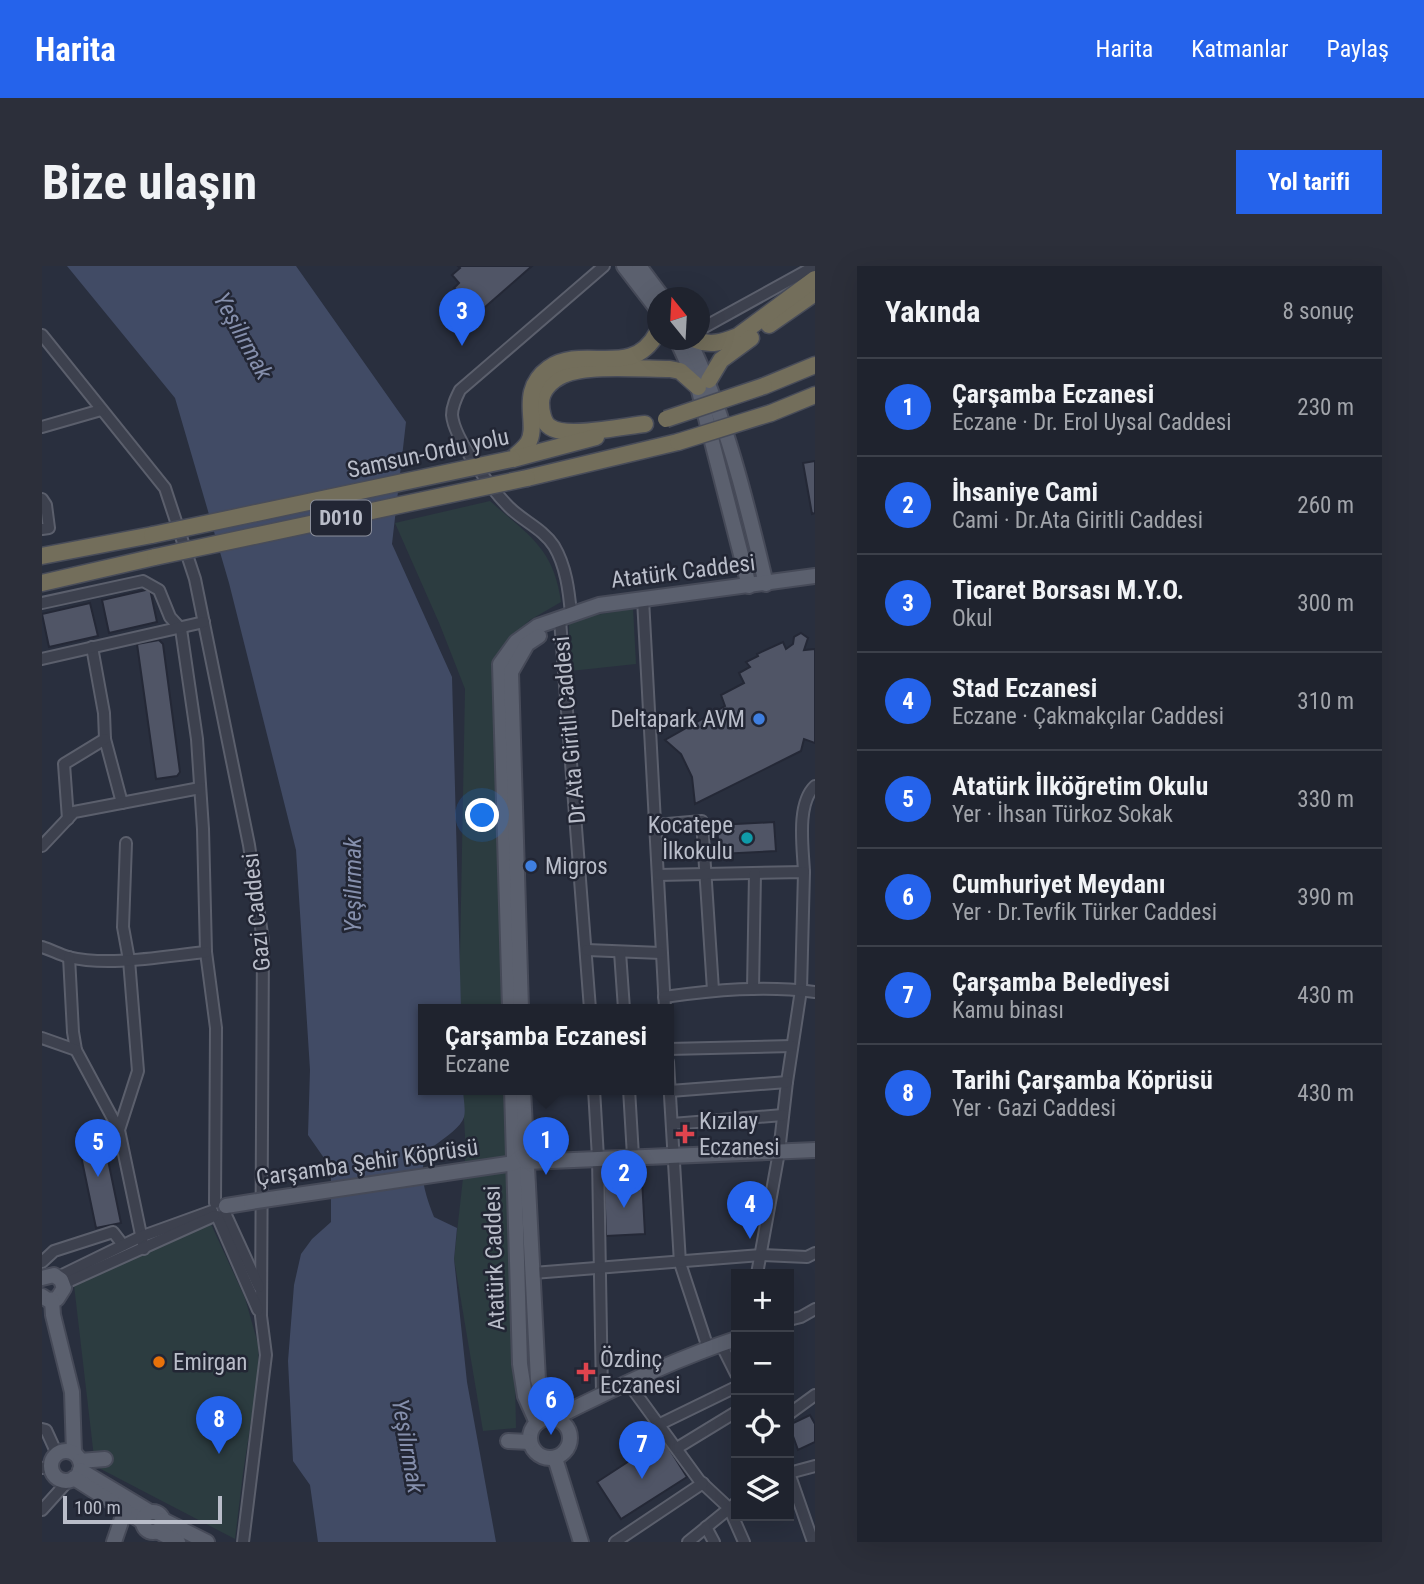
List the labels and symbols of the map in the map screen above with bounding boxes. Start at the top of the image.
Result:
water label: Yeşilırmak [208,287,279,385]
north arrow [647,287,710,350]
pin: 3 [439,288,485,346]
street label: Samsun-Ordu yolu [345,423,511,484]
road number: D010 [311,500,371,536]
street label: Atatürk Caddesi [610,549,757,594]
street label: Dr.Ata Giritli Caddesi [548,635,591,825]
place label: Deltapark AVM [610,706,745,733]
marker: Deltapark AVM [751,711,767,727]
your location [465,798,499,832]
place label: Kocatepe İlkokulu [648,812,733,865]
marker: Kocatepe İlkokulu [739,830,755,846]
water label: Yeşilırmak [339,837,367,933]
street label: Gazi Caddesi [237,852,276,972]
place label: Migros [545,853,608,880]
marker: Migros [523,858,539,874]
place label: Kızılay Eczanesi [699,1108,780,1161]
pin: 1 [523,1117,569,1175]
pin: 5 [75,1119,121,1177]
marker: Kızılay Eczanesi [677,1126,693,1142]
street label: Çarşamba Şehir Köprüsü [254,1134,480,1191]
pin: 2 [601,1150,647,1208]
pin: 4 [727,1181,773,1239]
street label: Atatürk Caddesi [478,1185,511,1331]
place label: Özdinç Eczanesi [600,1345,681,1399]
place label: Emirgan [173,1349,247,1376]
marker: Emirgan [151,1354,167,1370]
marker: Özdinç Eczanesi [578,1364,594,1380]
pin: 6 [528,1377,574,1435]
pin: 8 [196,1396,242,1454]
water label: Yeşilırmak [386,1397,430,1496]
pin: 7 [619,1421,665,1479]
scale bar [63,1493,222,1525]

